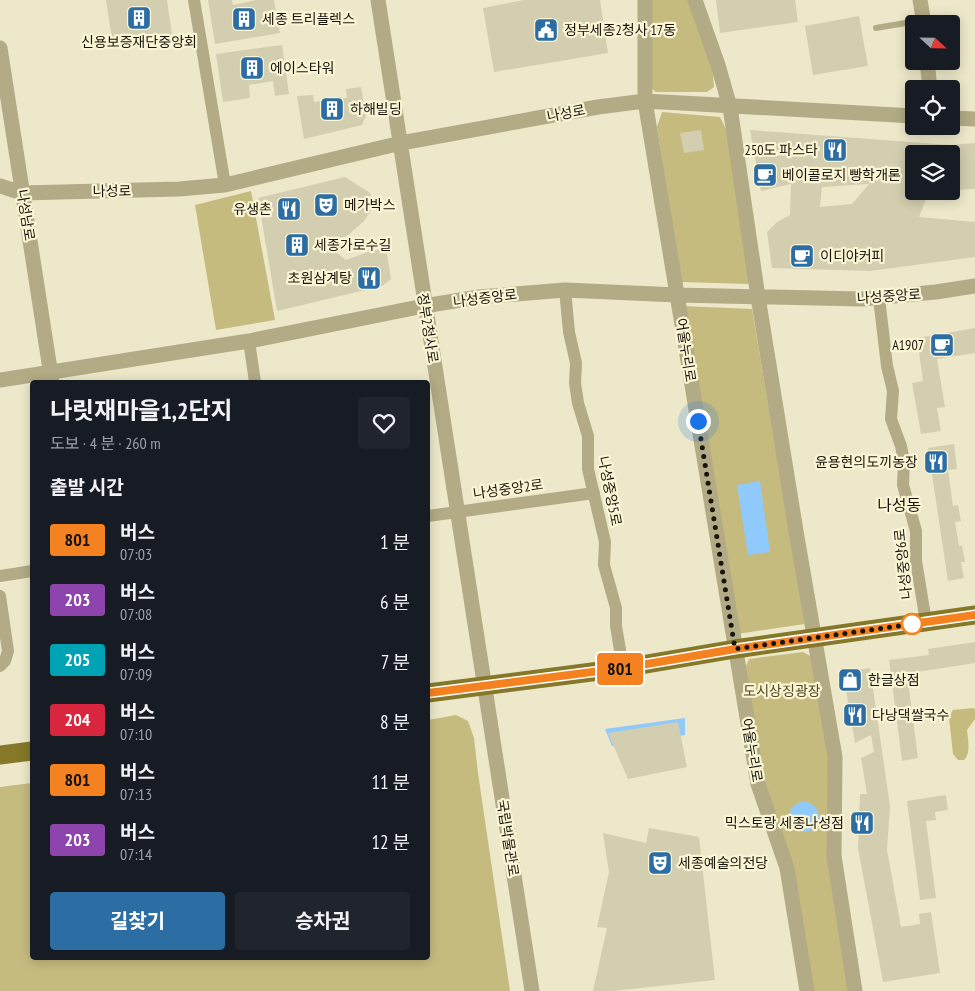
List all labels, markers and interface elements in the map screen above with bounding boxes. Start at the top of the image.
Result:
building icon: 신용보증재단중앙회 [126,5,152,31]
building icon: 세종 트리플렉스 [231,6,257,32]
place label: 세종 트리플렉스 [262,10,355,28]
north arrow [905,15,960,70]
map controls [905,15,960,200]
public building icon: 정부세종2청사 17동 [533,17,559,43]
place label: 정부세종2청사 17동 [564,21,676,39]
place label: 신용보증재단중앙회 [81,33,197,51]
building icon: 에이스타워 [239,55,265,81]
place label: 에이스타워 [270,59,334,77]
button: locate [905,80,960,135]
building icon: 하해빌딩 [319,96,345,122]
place label: 하해빌딩 [350,100,402,118]
street label: 나성로 [545,100,587,126]
restaurant icon: 250도 파스타 [822,137,848,163]
place label: 250도 파스타 [745,141,818,159]
button: layers [905,145,960,200]
cafe icon: 베이콜로지 빵학개론 [752,162,778,188]
place label: 베이콜로지 빵학개론 [782,166,901,184]
street label: 나성로 [93,182,132,200]
street label: 나성남로 [13,188,39,242]
theatre icon: 메가박스 [313,192,339,218]
restaurant icon: 유생촌 [276,196,302,222]
place label: 메가박스 [344,196,396,214]
place label: 유생촌 [233,200,272,218]
building icon: 세종가로수길 [284,232,310,258]
place label: 세종가로수길 [314,236,391,254]
cafe icon: 이디야커피 [789,243,815,269]
place label: 이디야커피 [820,247,884,265]
restaurant icon: 초원삼계탕 [356,265,382,291]
place label: 초원삼계탕 [288,269,352,287]
street label: 나성중앙로 [452,285,518,311]
street label: 나성중앙로 [856,285,922,307]
street label: 정부2청사로 [414,292,442,364]
street label: 어울누리로 [672,317,700,383]
cafe icon: A1907 [929,332,955,358]
place label: A1907 [892,336,924,354]
text: 나릿재마을1,2단지 [50,395,233,426]
button: heart [358,397,410,449]
your location [686,409,711,434]
text: 도보 · 4 분 · 260 m [50,433,161,453]
restaurant icon: 윤용현의도끼농장 [923,449,949,475]
place label: 윤용현의도끼농장 [815,453,918,471]
street label: 나성중앙5로 [594,455,626,528]
text: 출발 시간 [50,475,124,499]
street label: 나성중앙2로 [472,475,544,503]
district label: 나성동 [877,495,921,515]
text: 버스 [120,520,155,544]
text: 801 [65,528,90,551]
street label: 나성중앙6로 [890,528,916,600]
text: 1 분 [380,530,410,554]
text: 07:03 [120,544,152,564]
text: 버스 [120,580,155,604]
text: 203 [65,588,90,611]
text: 6 분 [380,590,410,614]
text: 07:08 [120,604,152,624]
unlabelled marker [901,613,923,635]
text: 버스 [120,640,155,664]
text: 205 [65,648,90,671]
text: 7 분 [381,650,410,674]
line badge: 801 [591,653,649,685]
text: 801 [607,657,633,680]
text: 07:09 [120,664,152,684]
shop icon: 한글상점 [837,667,863,693]
place label: 한글상점 [868,671,920,689]
park label: 도시상징광장 [743,682,821,700]
text: 버스 [120,700,155,724]
restaurant icon: 다낭댁쌀국수 [842,702,868,728]
place label: 다낭댁쌀국수 [872,706,949,724]
text: 204 [65,708,90,731]
text: 8 분 [380,710,410,734]
street label: 어울누리로 [738,717,766,783]
text: 07:10 [120,724,152,744]
text: 버스 [120,760,155,784]
text: 801 [65,768,90,791]
text: 11 분 [371,770,410,794]
text: 07:13 [120,784,152,804]
street label: 국립박물관로 [493,798,523,878]
restaurant icon: 믹스토랑 세종나성점 [849,810,875,836]
place label: 믹스토랑 세종나성점 [725,814,844,832]
text: 버스 [120,820,155,844]
text: 203 [65,828,90,851]
text: 12 분 [371,830,410,854]
text: 07:14 [120,844,152,864]
theatre icon: 세종예술의전당 [647,850,673,876]
place label: 세종예술의전당 [678,854,768,872]
button: 길찾기 [50,892,225,950]
button: 승차권 [235,892,410,950]

